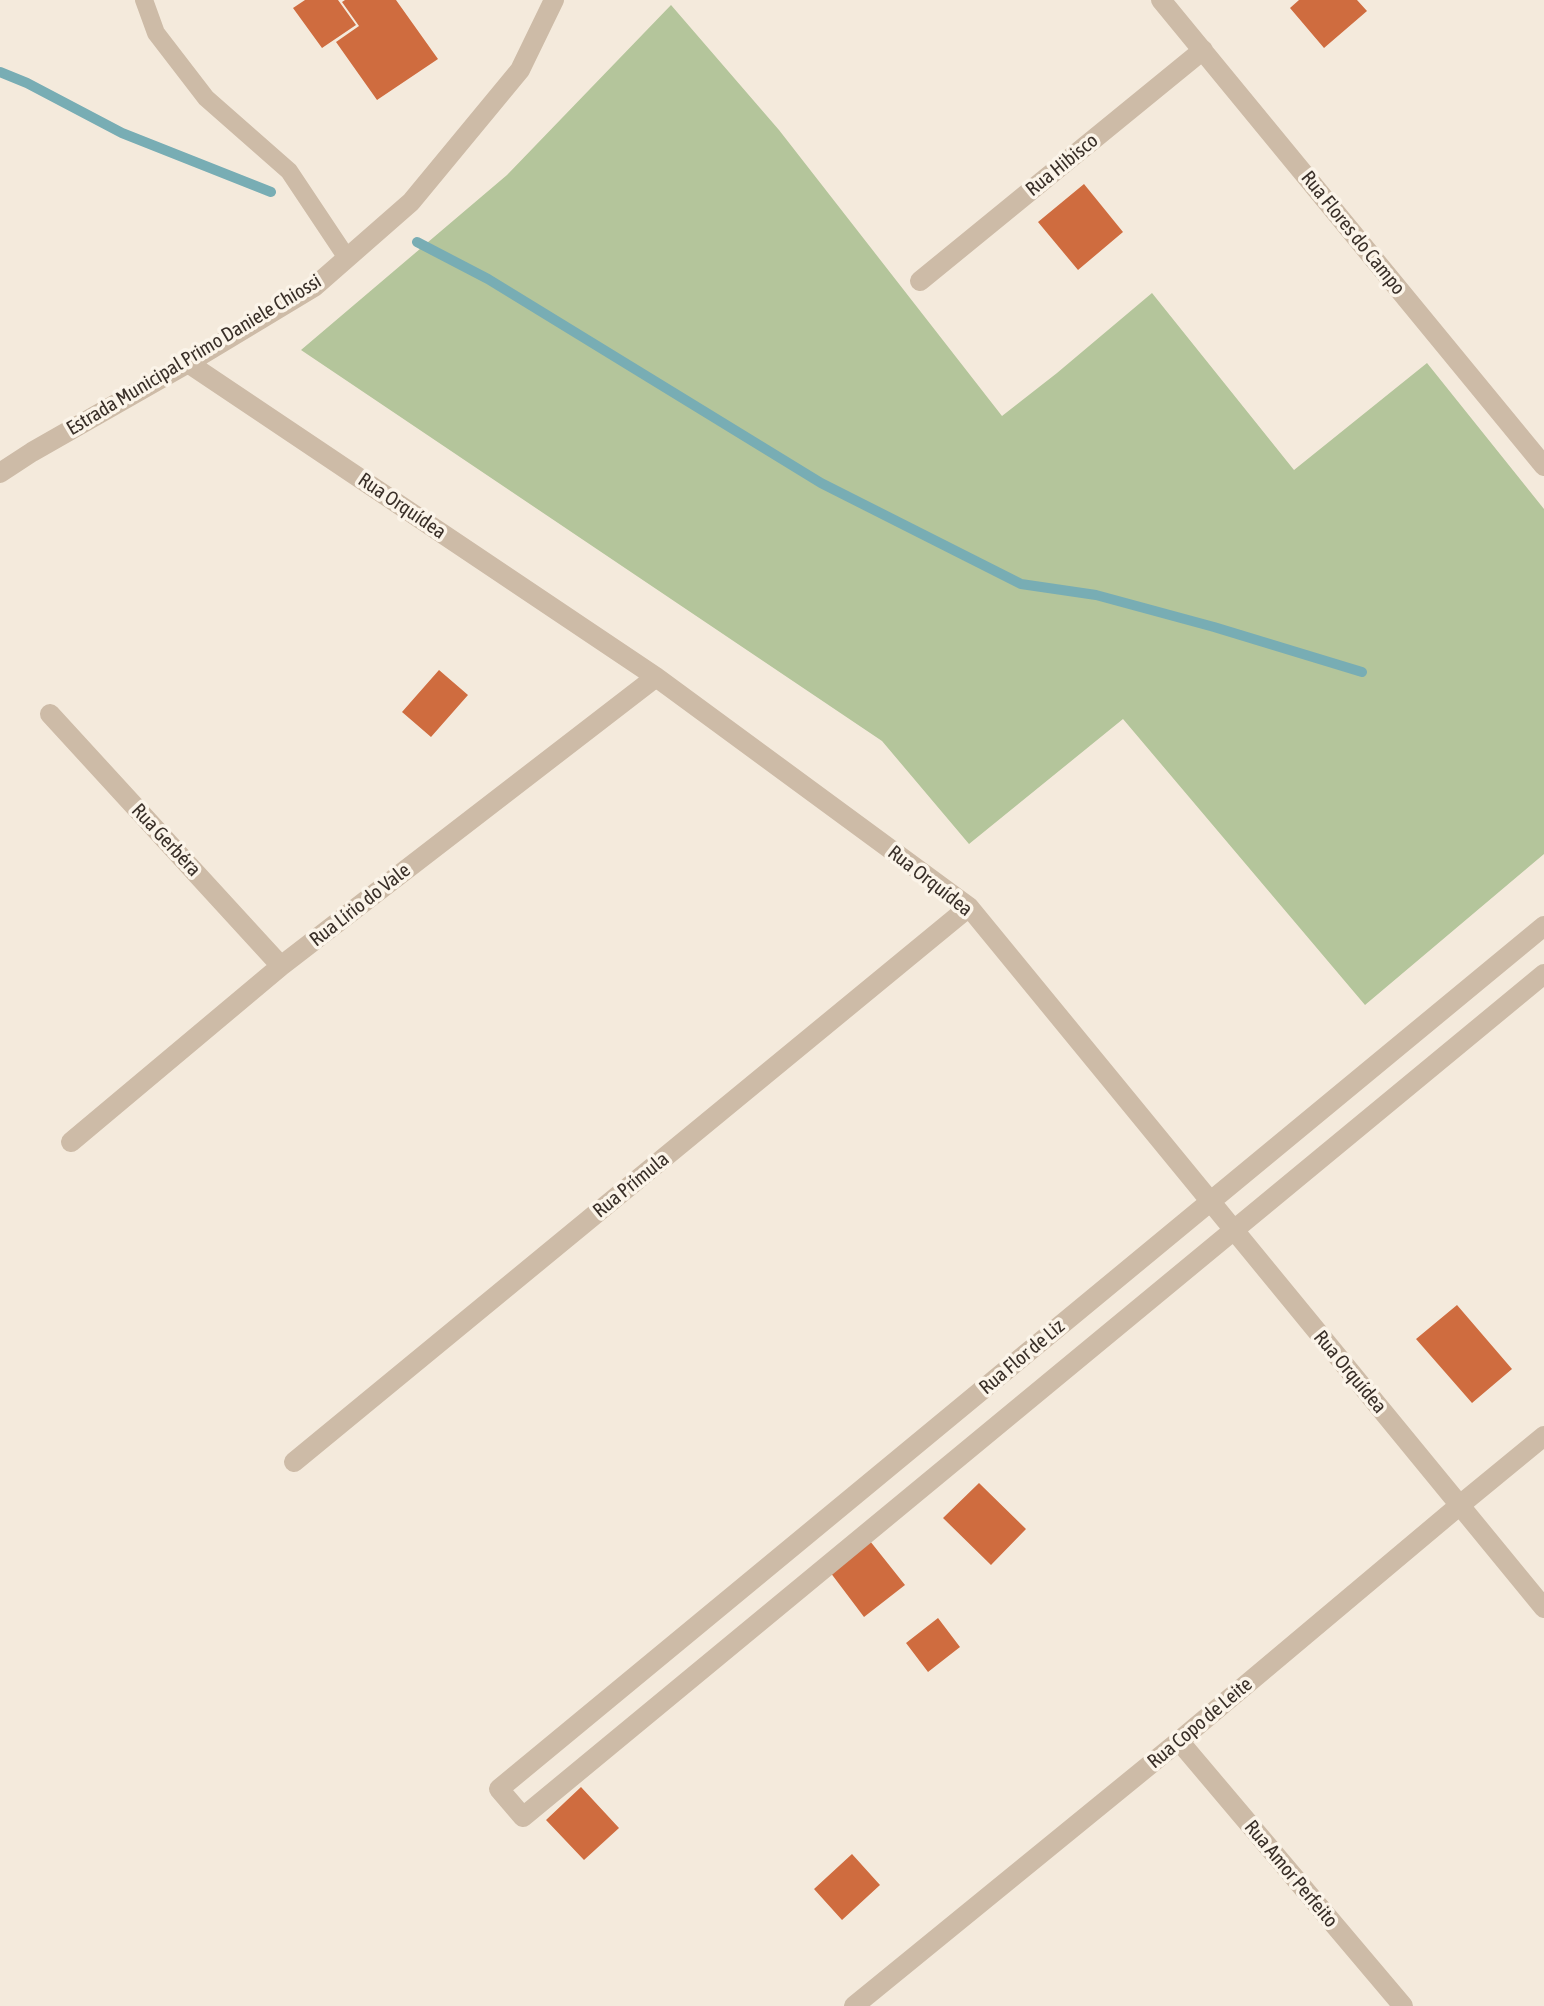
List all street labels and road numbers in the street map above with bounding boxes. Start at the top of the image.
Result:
street label: Rua Hibisco [1021,129,1103,201]
street label: Rua Flores do Campo [1296,166,1410,300]
street label: Estrada Municipal Primo Daniele Chiossi [62,269,326,441]
street label: Rua Orquídea [353,468,451,544]
street label: Rua Gerbéra [126,799,206,881]
street label: Rua Orquídea [883,840,977,922]
street label: Rua Lírio do Vale [305,858,415,952]
street label: Rua Prímula [588,1147,674,1223]
street label: Rua Flor de Liz [975,1314,1069,1400]
street label: Rua Orquídea [1308,1326,1392,1418]
street label: Rua Copo de Leite [1143,1672,1257,1774]
street label: Rua Amor Perfeito [1239,1816,1343,1932]

